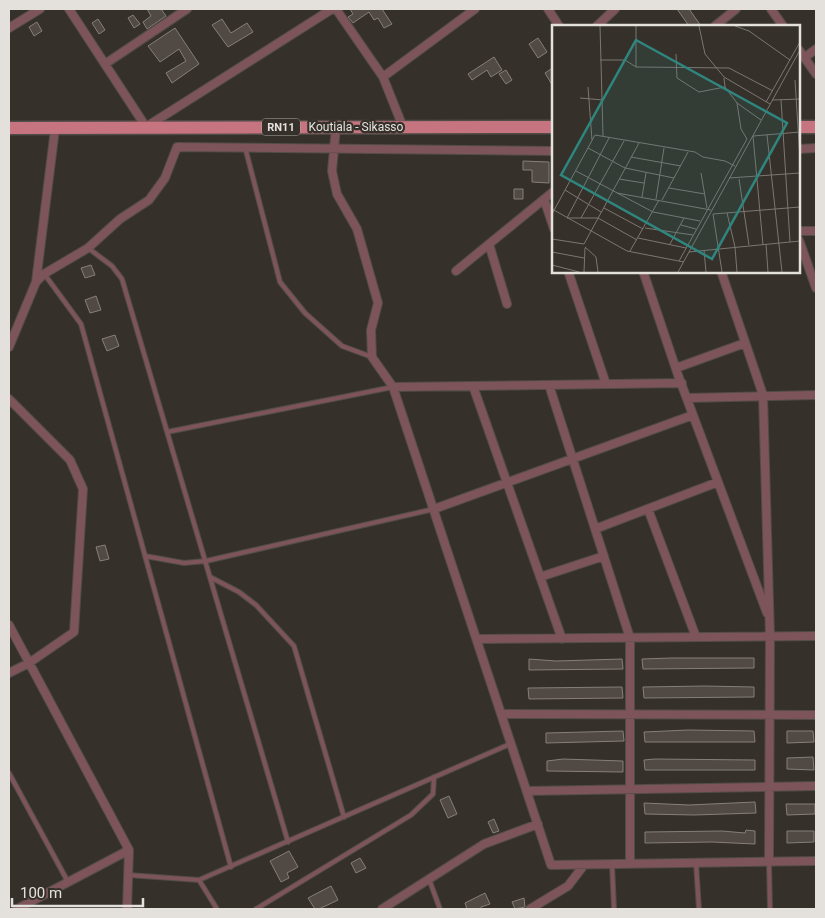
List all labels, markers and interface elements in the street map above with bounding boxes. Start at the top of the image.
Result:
inset map [552,25,800,272]
road number: RN11 [262,118,300,136]
street label: Koutiala - Sikasso [309,120,404,134]
scale bar [12,876,144,908]
text: 100 m [20,884,62,902]

